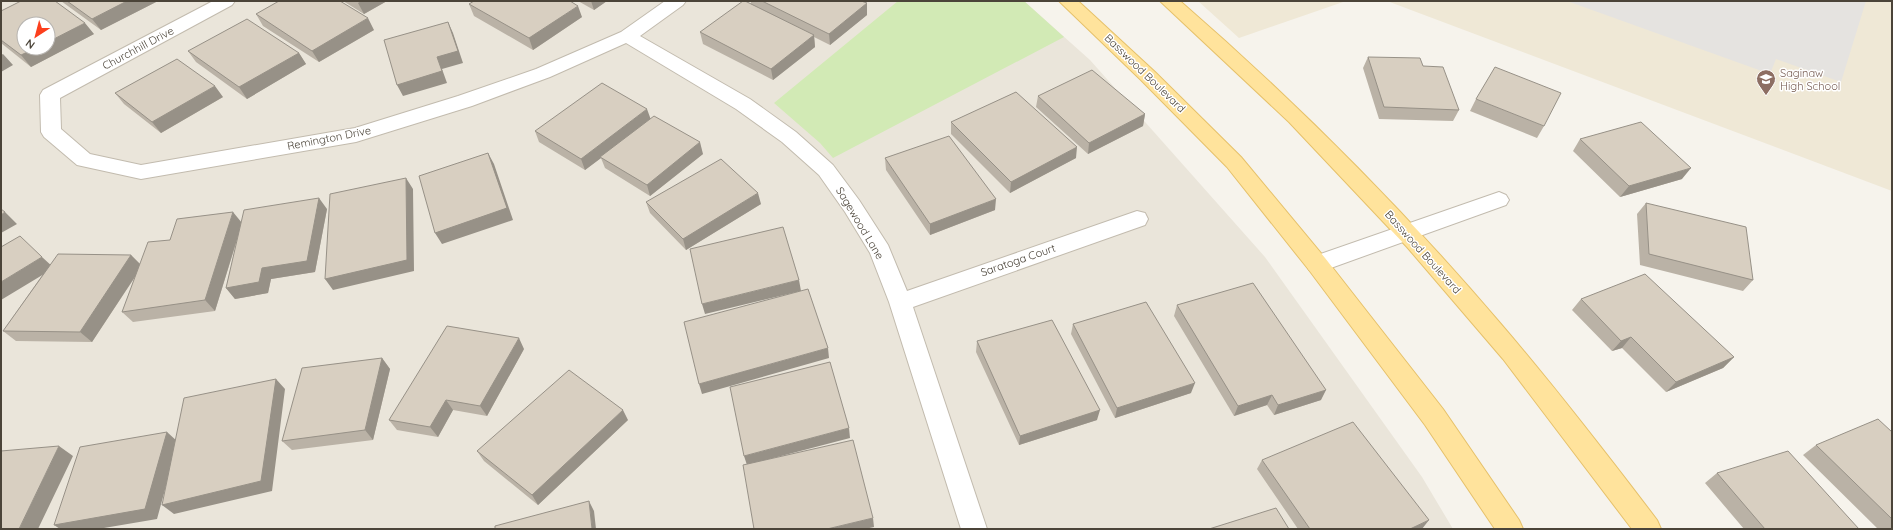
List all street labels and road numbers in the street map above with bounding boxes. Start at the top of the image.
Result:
street label: Churchhill Drive [100,23,176,73]
street label: Basswood Boulevard [1102,31,1188,115]
street label: Remington Drive [286,123,372,153]
street label: Sagewood Lane [833,184,887,262]
street label: Basswood Boulevard [1382,208,1464,296]
street label: Saratoga Court [979,241,1058,279]

